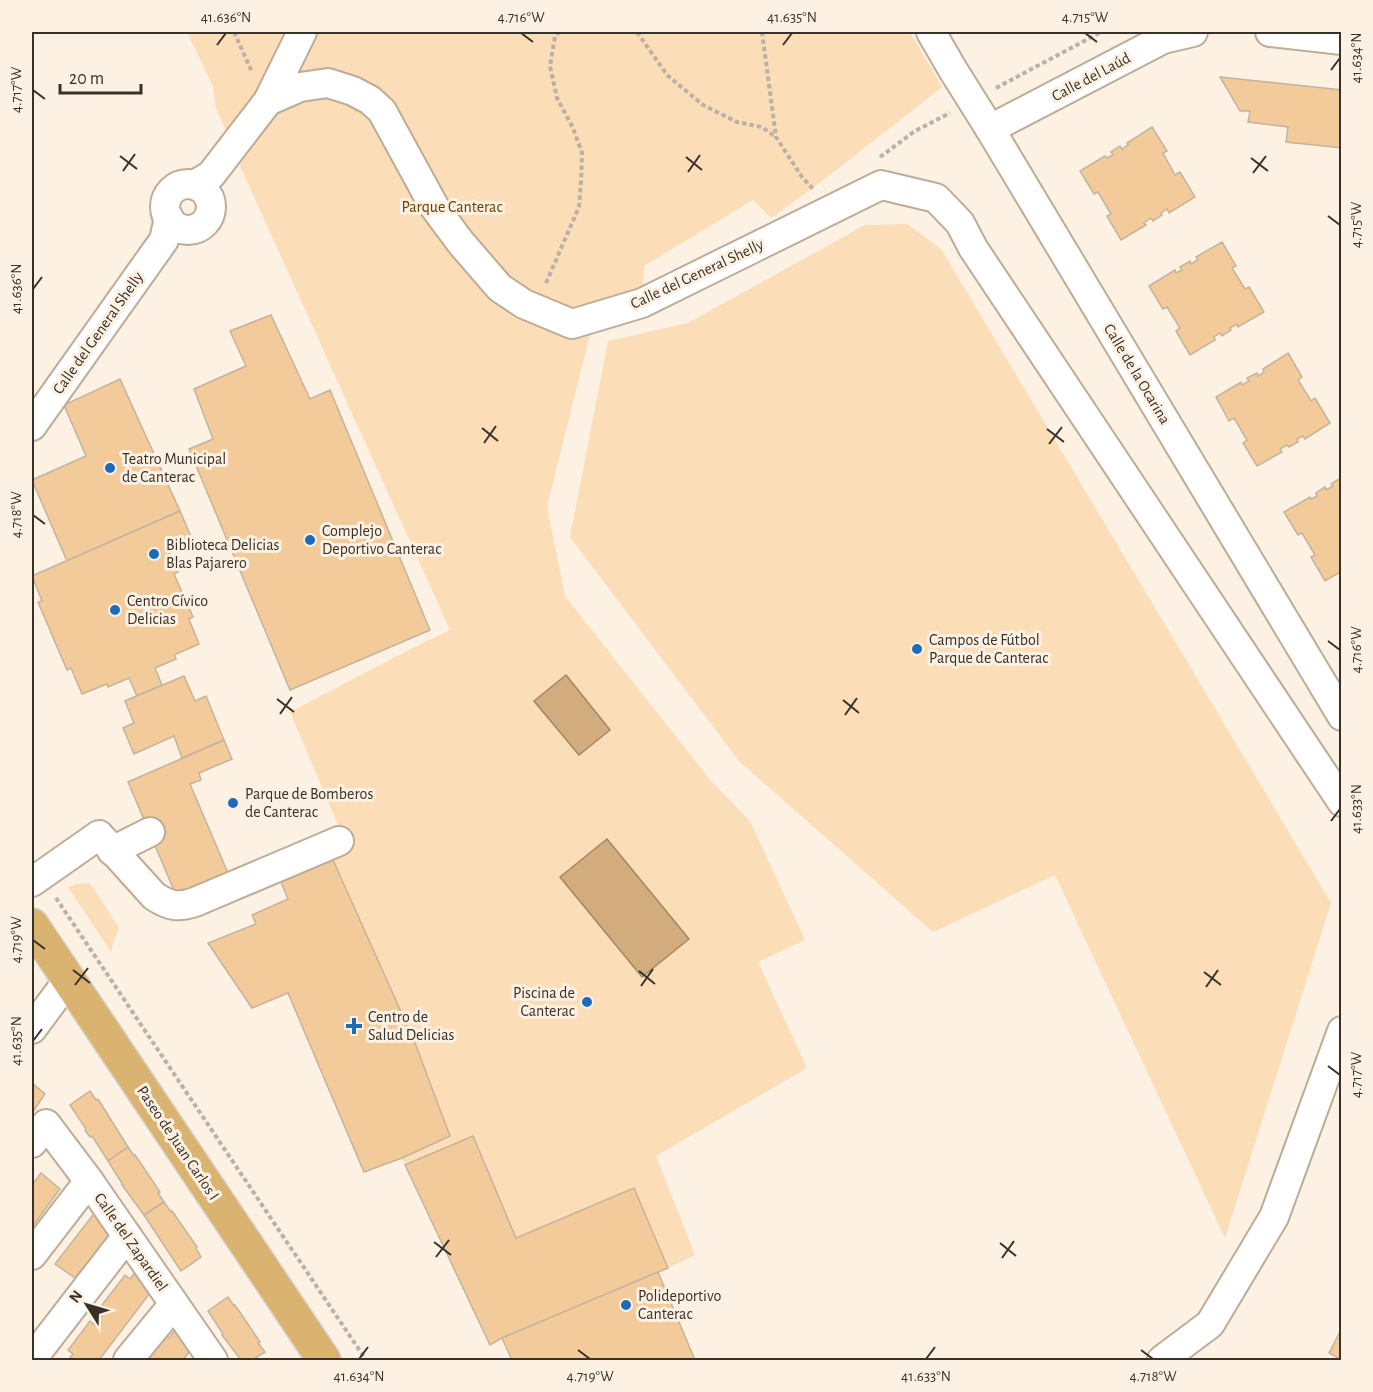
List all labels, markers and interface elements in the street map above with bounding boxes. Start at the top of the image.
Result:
text: 41.636°N [201,10,251,25]
text: 4.716°W [497,10,545,25]
text: 41.635°N [767,10,817,25]
text: 4.715°W [1062,10,1109,25]
text: 41.634°N [1349,33,1364,83]
street label: Calle del Laúd [1049,50,1133,104]
scale bar [60,57,141,95]
text: 4.717°W [9,66,24,113]
text: 20 m [69,70,104,88]
park label: Parque Canterac [401,199,503,215]
text: 4.715°W [1349,201,1364,248]
street label: Calle del General Shelly [628,236,767,313]
text: 41.636°N [9,264,24,314]
street label: Calle del General Shelly [50,269,147,398]
street label: Calle de la Ocarina [1101,321,1173,427]
place label: Teatro Municipal de Canterac [122,451,226,485]
marker: Teatro Municipal de Canterac [103,461,117,475]
text: 4.718°W [9,491,24,539]
place label: Complejo Deportivo Canterac [322,523,441,557]
marker: Complejo Deportivo Canterac [303,533,317,547]
place label: Biblioteca Delicias Blas Pajarero [166,537,280,572]
marker: Biblioteca Delicias Blas Pajarero [147,547,161,561]
place label: Centro Cívico Delicias [127,593,208,627]
marker: Centro Cívico Delicias [108,603,122,617]
text: 4.716°W [1349,626,1364,674]
place label: Campos de Fútbol Parque de Canterac [929,632,1049,666]
marker: Campos de Fútbol Parque de Canterac [910,642,924,656]
text: 41.633°N [1349,784,1364,834]
place label: Parque de Bomberos de Canterac [245,786,373,820]
marker: Parque de Bomberos de Canterac [226,796,240,810]
text: 4.719°W [9,916,24,964]
place label: Piscina de Canterac [513,985,575,1019]
marker: Piscina de Canterac [580,995,594,1009]
place label: Centro de Salud Delicias [368,1009,455,1043]
text: 41.635°N [9,1016,24,1066]
marker: Centro de Salud Delicias [345,1017,363,1035]
text: 4.717°W [1349,1051,1364,1098]
street label: Paseo de Juan Carlos I [134,1083,222,1203]
street label: Calle del Zapardiel [91,1190,171,1294]
north arrow [57,1275,117,1335]
text: N [66,1287,86,1306]
place label: Polideportivo Canterac [638,1288,722,1322]
marker: Polideportivo Canterac [619,1298,633,1312]
text: 41.634°N [334,1369,384,1384]
text: 4.719°W [566,1369,614,1384]
text: 41.633°N [901,1369,951,1384]
text: 4.718°W [1129,1369,1177,1384]

